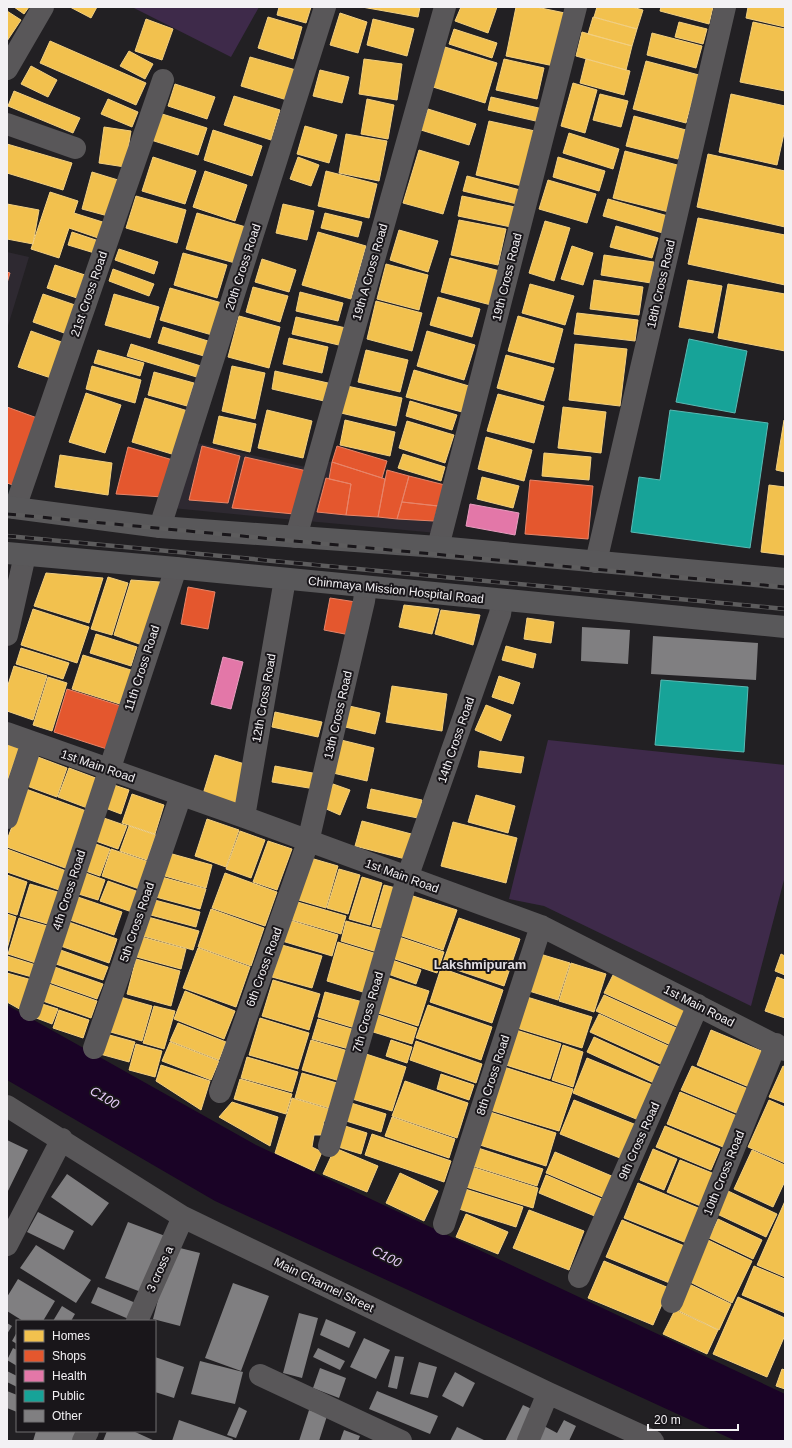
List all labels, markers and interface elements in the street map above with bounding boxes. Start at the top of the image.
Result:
street label: 20th Cross Road [222,222,264,312]
street label: 19th A Cross Road [349,222,391,322]
street label: 19th Cross Road [489,232,525,322]
street label: 18th Cross Road [644,239,678,329]
street label: 21st Cross Road [68,249,110,339]
street label: Chinmaya Mission Hospital Road [307,574,485,606]
street label: 11th Cross Road [122,623,162,713]
street label: 12th Cross Road [249,652,279,744]
street label: 13th Cross Road [321,670,355,760]
street label: 14th Cross Road [435,695,477,785]
street label: 1st Main Road [59,747,137,785]
street label: 4th Cross Road [49,848,89,932]
street label: 1st Main Road [363,856,441,896]
street label: 5th Cross Road [117,880,157,964]
street label: 6th Cross Road [243,925,285,1009]
district label: Lakshmipuram [434,957,526,972]
street label: 7th Cross Road [350,970,386,1054]
street label: 1st Main Road [661,982,737,1030]
street label: 8th Cross Road [473,1033,513,1117]
water label: C100 [88,1083,123,1112]
street label: 9th Cross Road [616,1100,662,1182]
street label: 10th Cross Road [701,1129,747,1217]
water label: C100 [370,1243,405,1271]
street label: 3 cross a [144,1244,176,1294]
street label: Main Channel Street [272,1255,377,1316]
legend [16,1320,156,1432]
text: Homes [52,1329,90,1343]
text: Shops [52,1349,86,1363]
text: Health [52,1369,87,1383]
text: Public [52,1389,85,1403]
scale bar [648,1406,738,1432]
text: Other [52,1409,82,1423]
text: 20 m [654,1413,681,1427]

